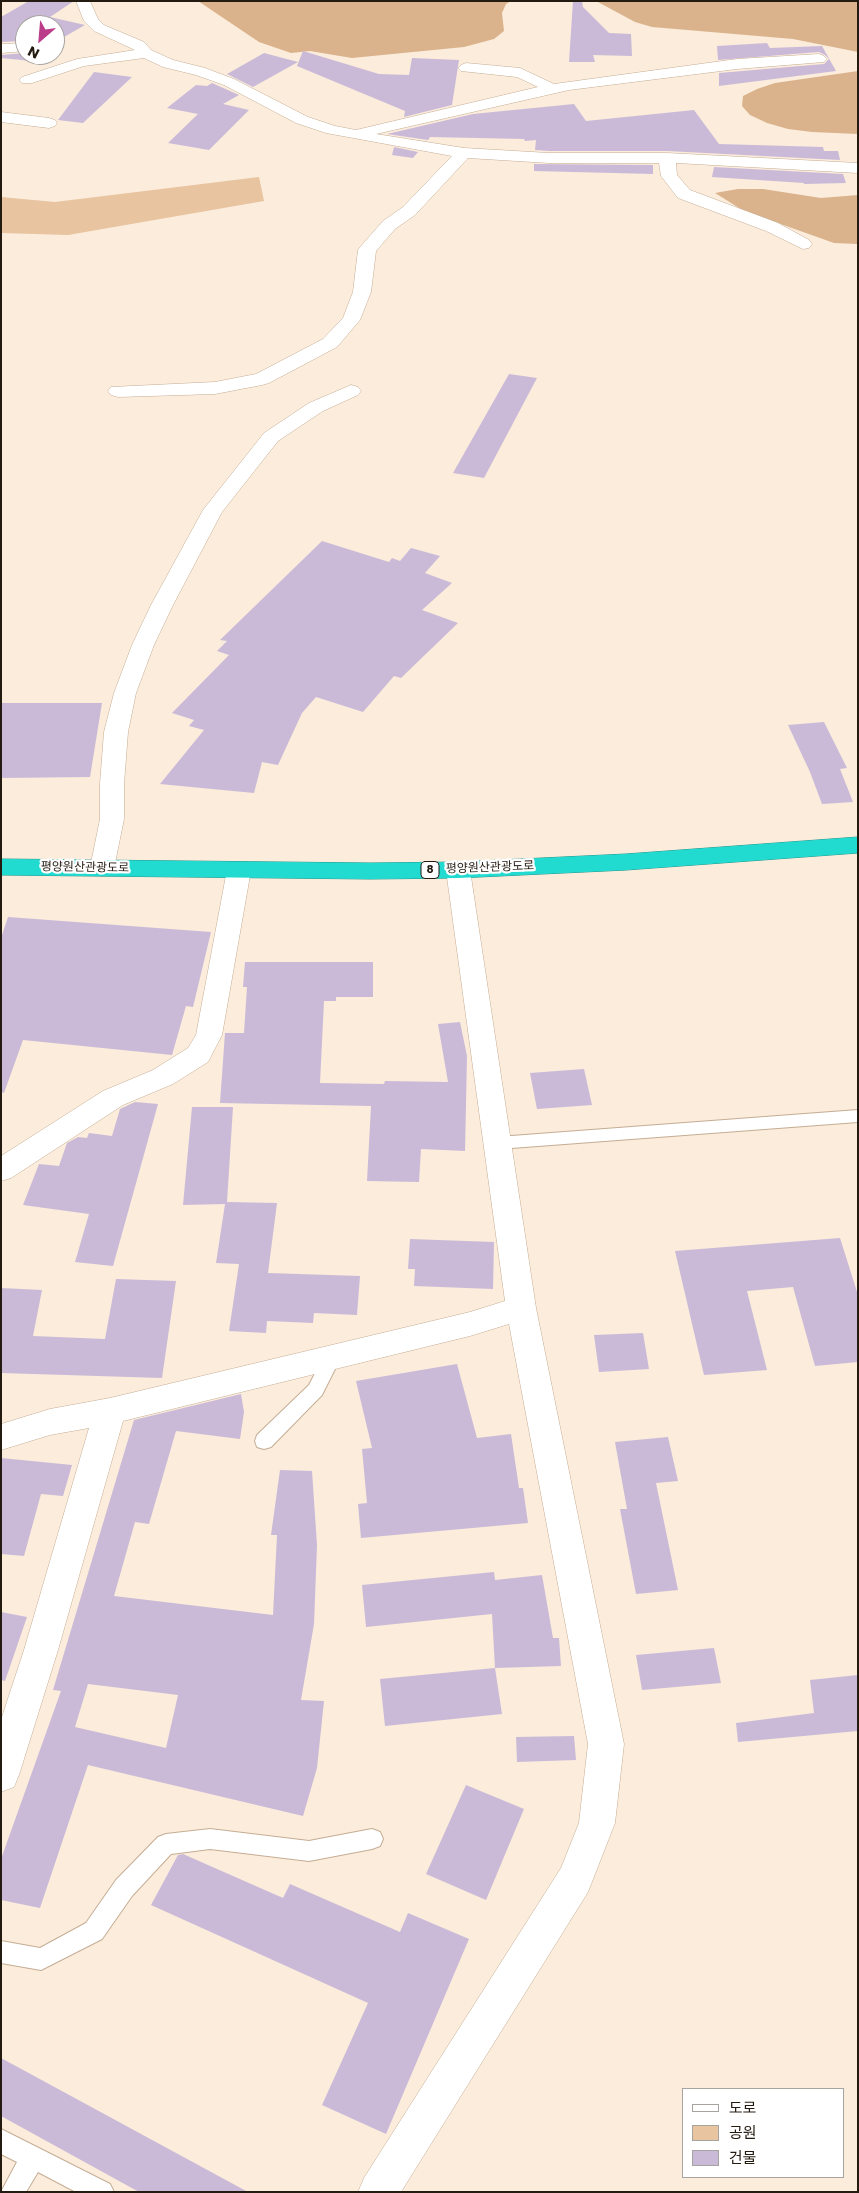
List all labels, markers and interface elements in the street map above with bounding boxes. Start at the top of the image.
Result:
north arrow [15,15,65,65]
text: N [24,41,43,64]
street label: 평양원산관광도로 [446,859,534,877]
street label: 평양원산관광도로 [41,860,129,876]
road number: 8 [421,862,439,878]
legend [682,2088,844,2178]
text: 도로 [729,2097,757,2118]
text: 공원 [729,2122,757,2143]
text: 건물 [729,2147,757,2168]

